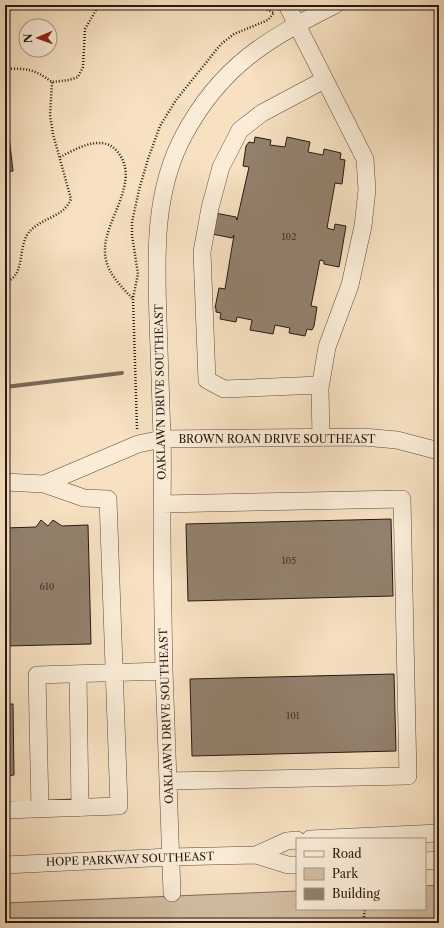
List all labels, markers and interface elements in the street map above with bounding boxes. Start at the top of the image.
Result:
north arrow [18,18,58,58]
text: N [21,33,35,43]
house number: 102 [282,231,296,242]
street label: OAKLAWN DRIVE SOUTHEAST [151,303,169,480]
street label: BROWN ROAN DRIVE SOUTHEAST [178,432,376,446]
house number: 105 [282,555,296,566]
house number: 610 [40,581,55,592]
street label: OAKLAWN DRIVE SOUTHEAST [156,627,176,804]
house number: 101 [286,710,300,721]
legend [296,838,426,910]
text: Road [332,846,362,861]
street label: HOPE PARKWAY SOUTHEAST [45,849,215,869]
text: Park [332,866,359,881]
text: Building [332,886,380,901]

